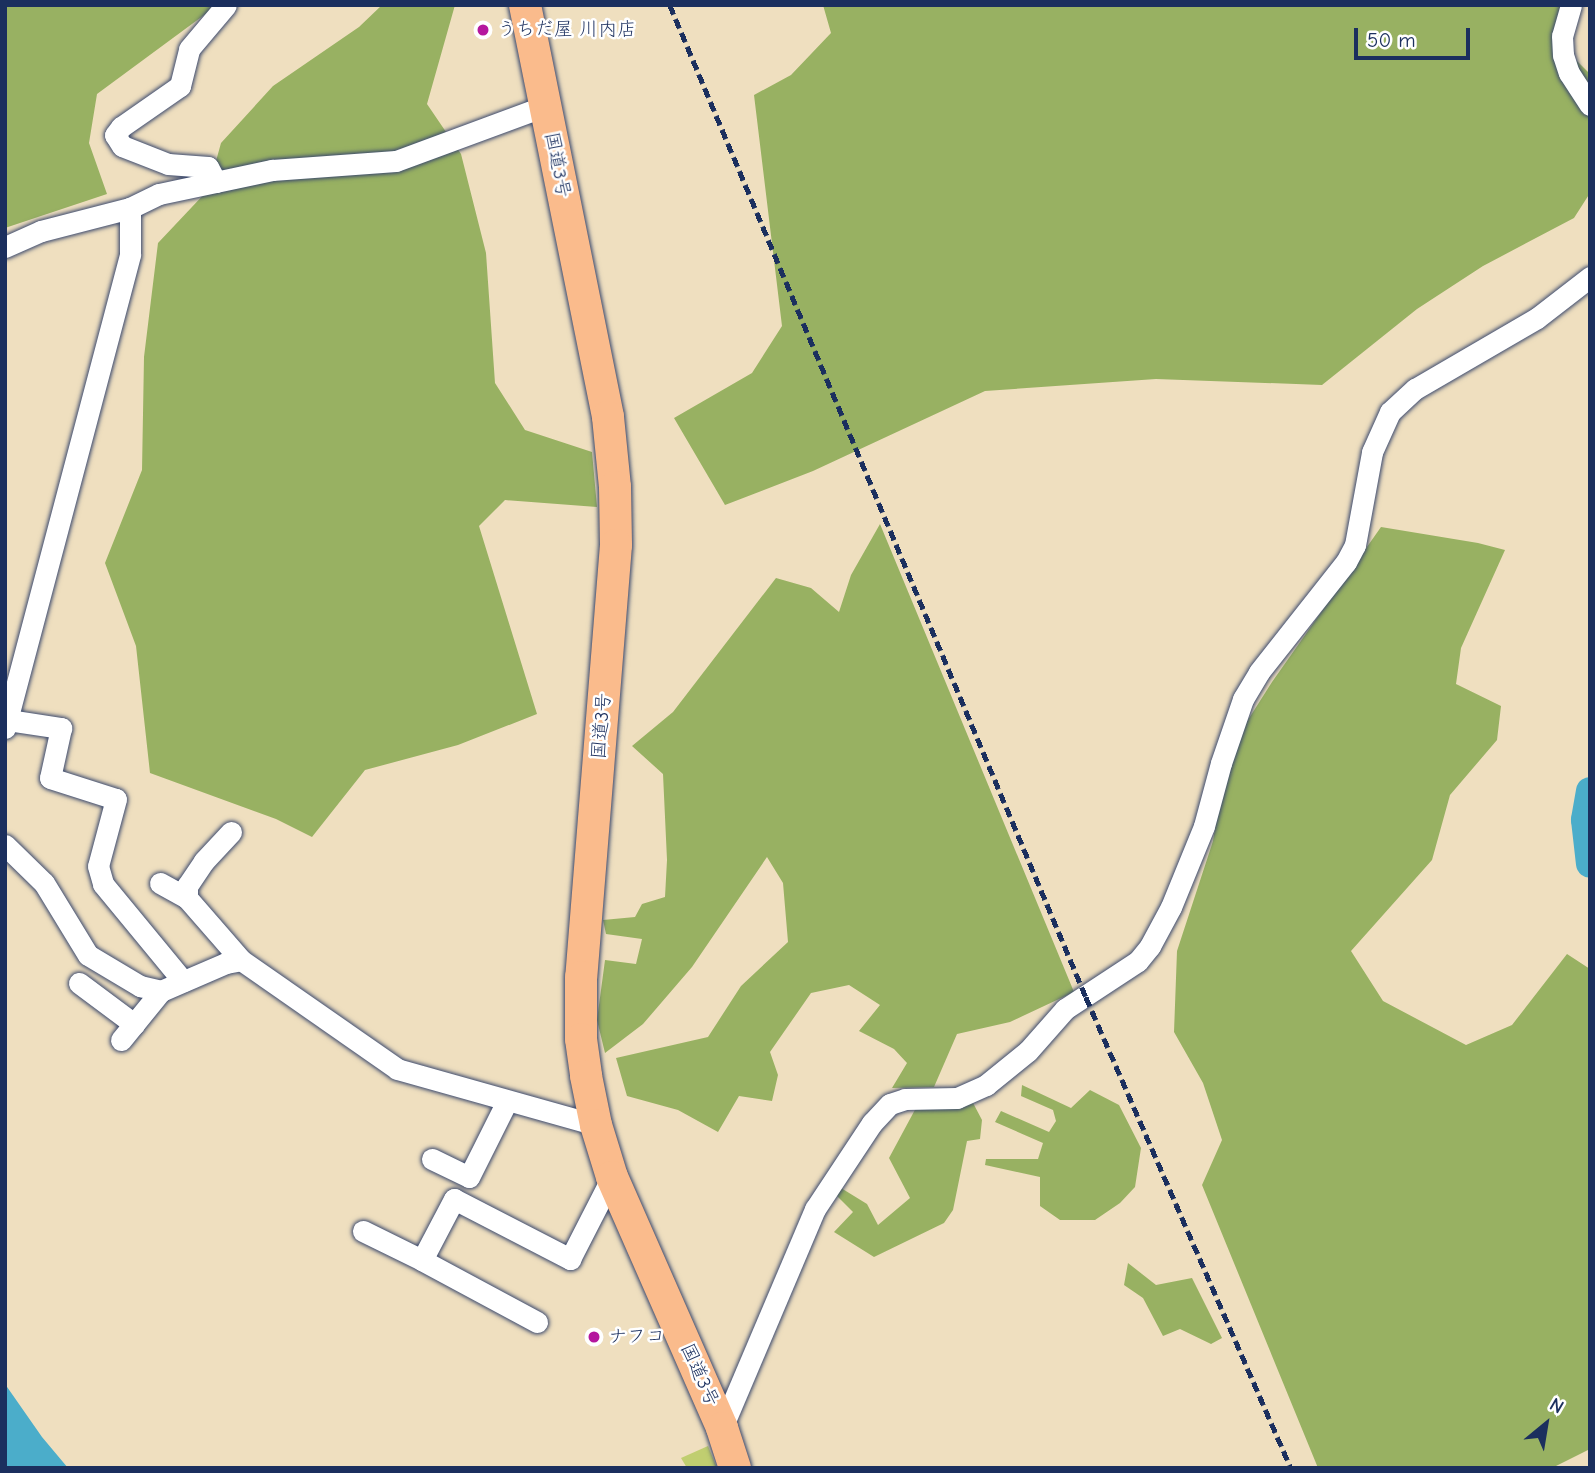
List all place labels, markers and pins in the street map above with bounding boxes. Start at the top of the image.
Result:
place label: うちだ屋 川内店 [497,19,636,41]
marker: うちだ屋 川内店 [475,22,491,38]
place label: ナフコ [608,1326,665,1348]
marker: ナフコ [586,1329,602,1345]

